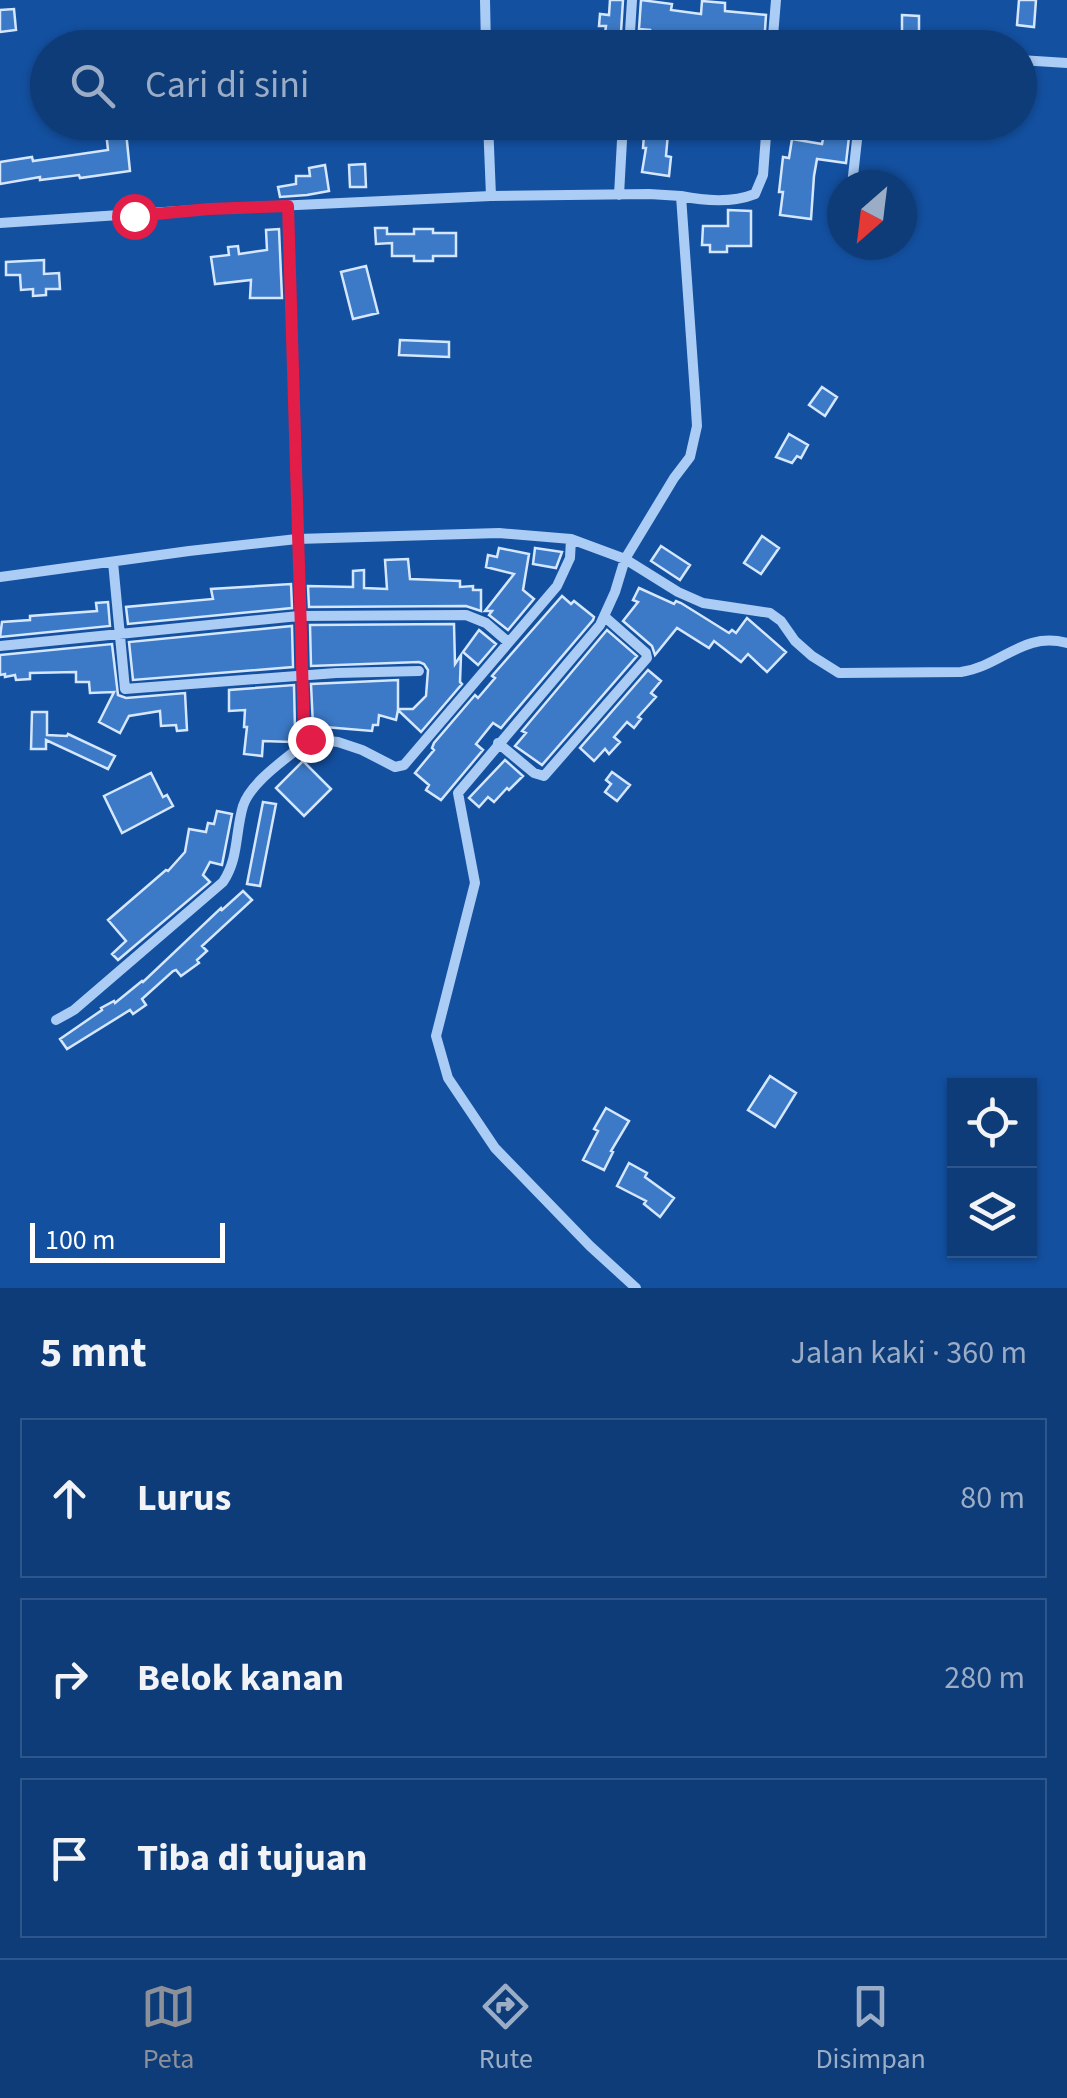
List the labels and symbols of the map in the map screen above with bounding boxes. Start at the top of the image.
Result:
north arrow [827,170,917,260]
route start [112,194,158,240]
route end [288,717,334,763]
scale bar [30,1218,225,1262]

